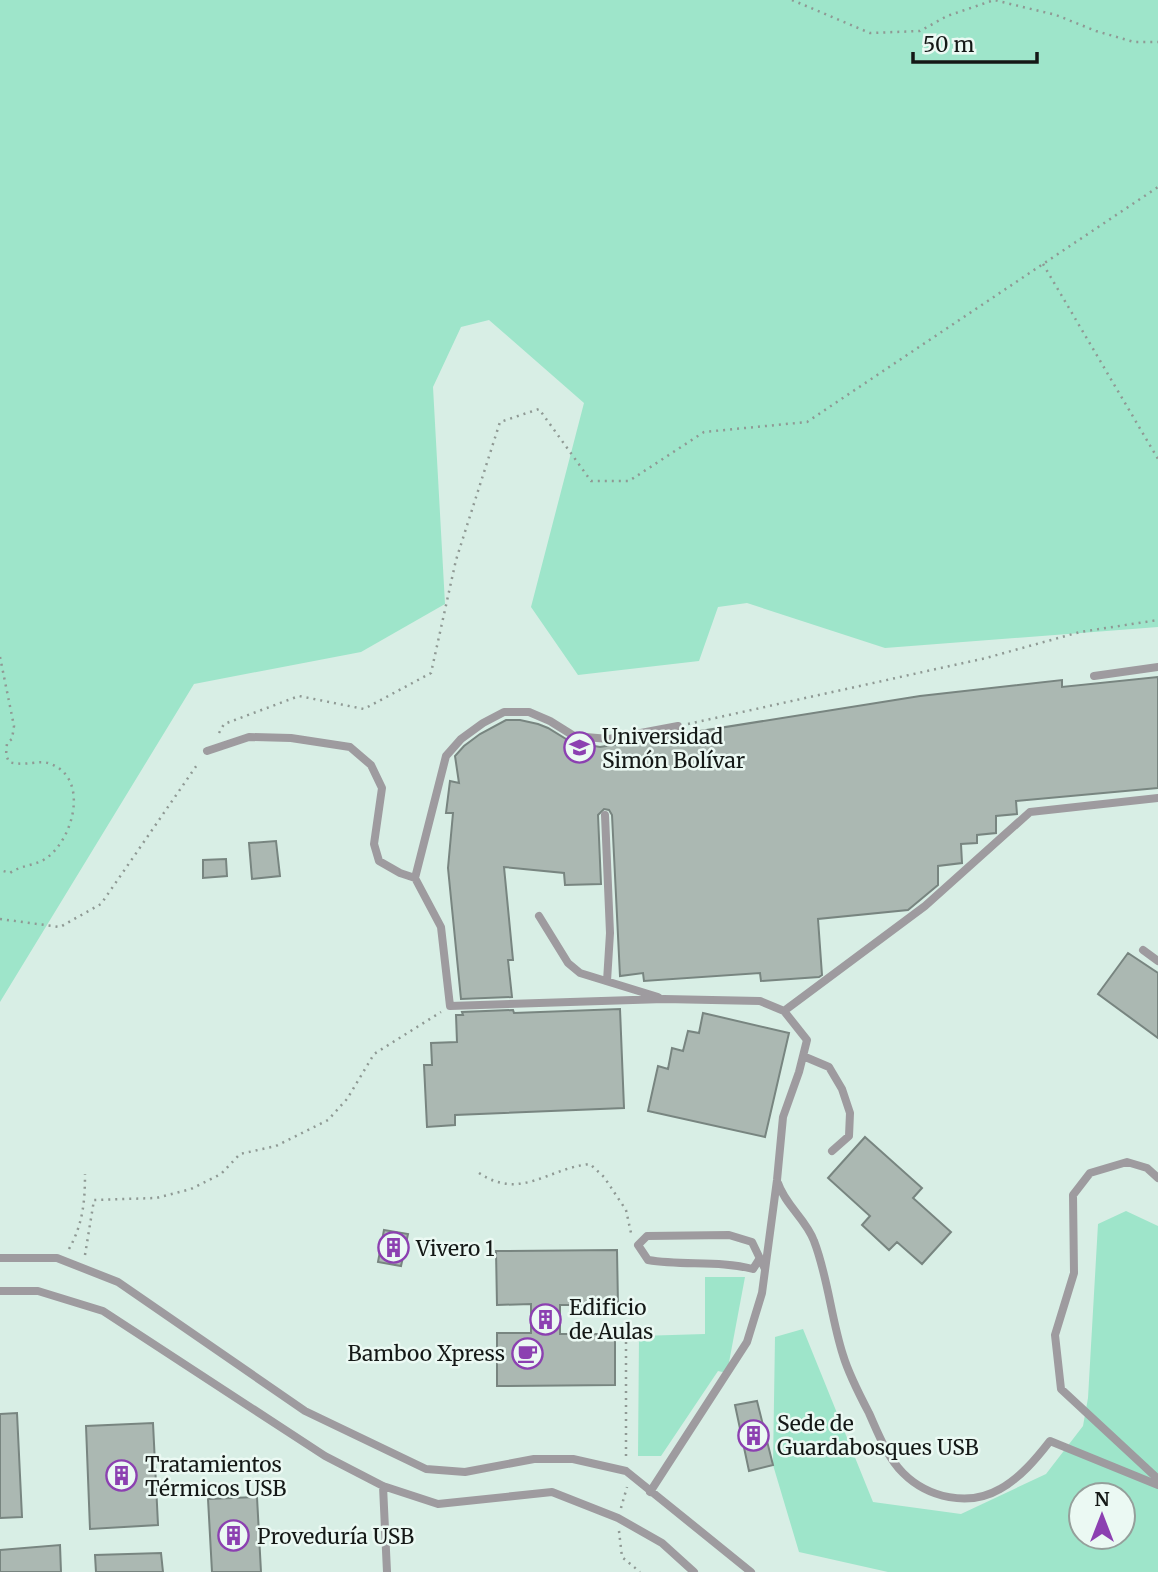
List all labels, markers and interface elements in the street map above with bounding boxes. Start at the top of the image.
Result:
scale bar [913,21,1037,65]
text: 50 m [923,31,974,58]
place label: Universidad Simón Bolívar [602,723,745,774]
school or university icon: Universidad Simón Bolívar [562,731,596,765]
building icon: Vivero 1 [376,1231,410,1265]
place label: Vivero 1 [415,1235,495,1262]
place label: Edificio de Aulas [569,1294,653,1345]
building icon: Edificio de Aulas [529,1302,563,1336]
cafe icon: Bamboo Xpress [511,1336,545,1370]
place label: Bamboo Xpress [347,1340,505,1367]
place label: Sede de Guardabosques USB [777,1410,978,1461]
building icon: Sede de Guardabosques USB [737,1418,771,1452]
place label: Tratamientos Térmicos USB [145,1451,286,1502]
building icon: Tratamientos Térmicos USB [105,1459,139,1493]
north arrow [1067,1481,1137,1551]
text: N [1094,1487,1110,1511]
building icon: Proveduría USB [217,1519,251,1553]
place label: Proveduría USB [257,1523,414,1550]

